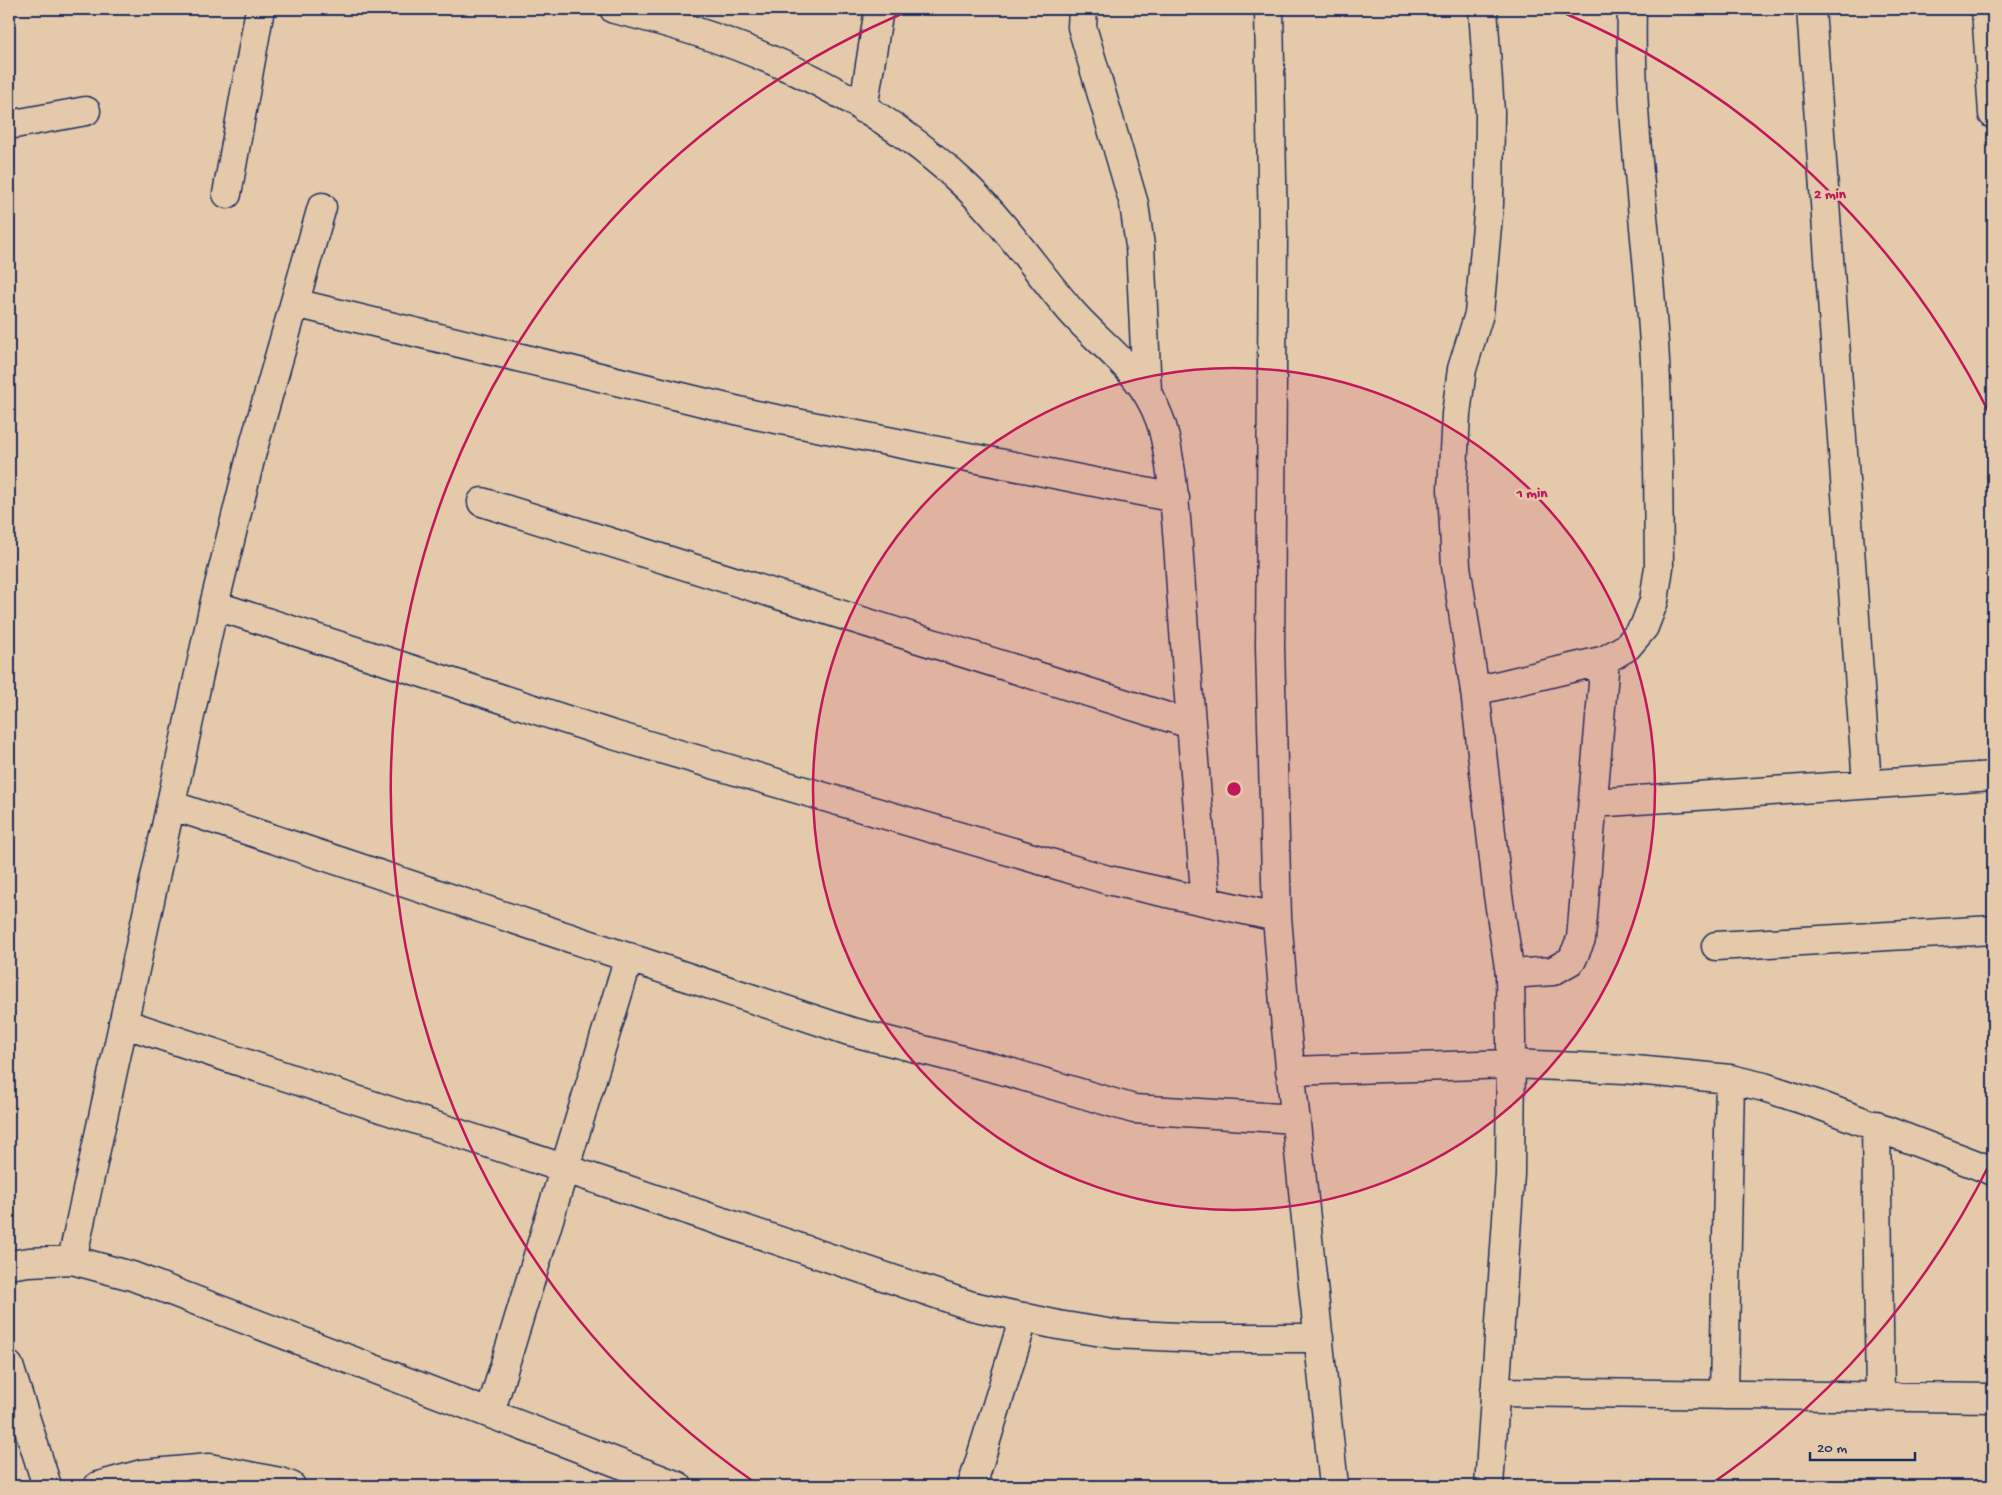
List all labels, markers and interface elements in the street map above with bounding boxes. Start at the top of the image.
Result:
text: 2 min [1814,186,1847,204]
text: 1 min [1516,485,1548,503]
centre of rings [1225,780,1243,798]
scale bar [1810,1430,1914,1462]
text: 20 m [1817,1440,1847,1458]

